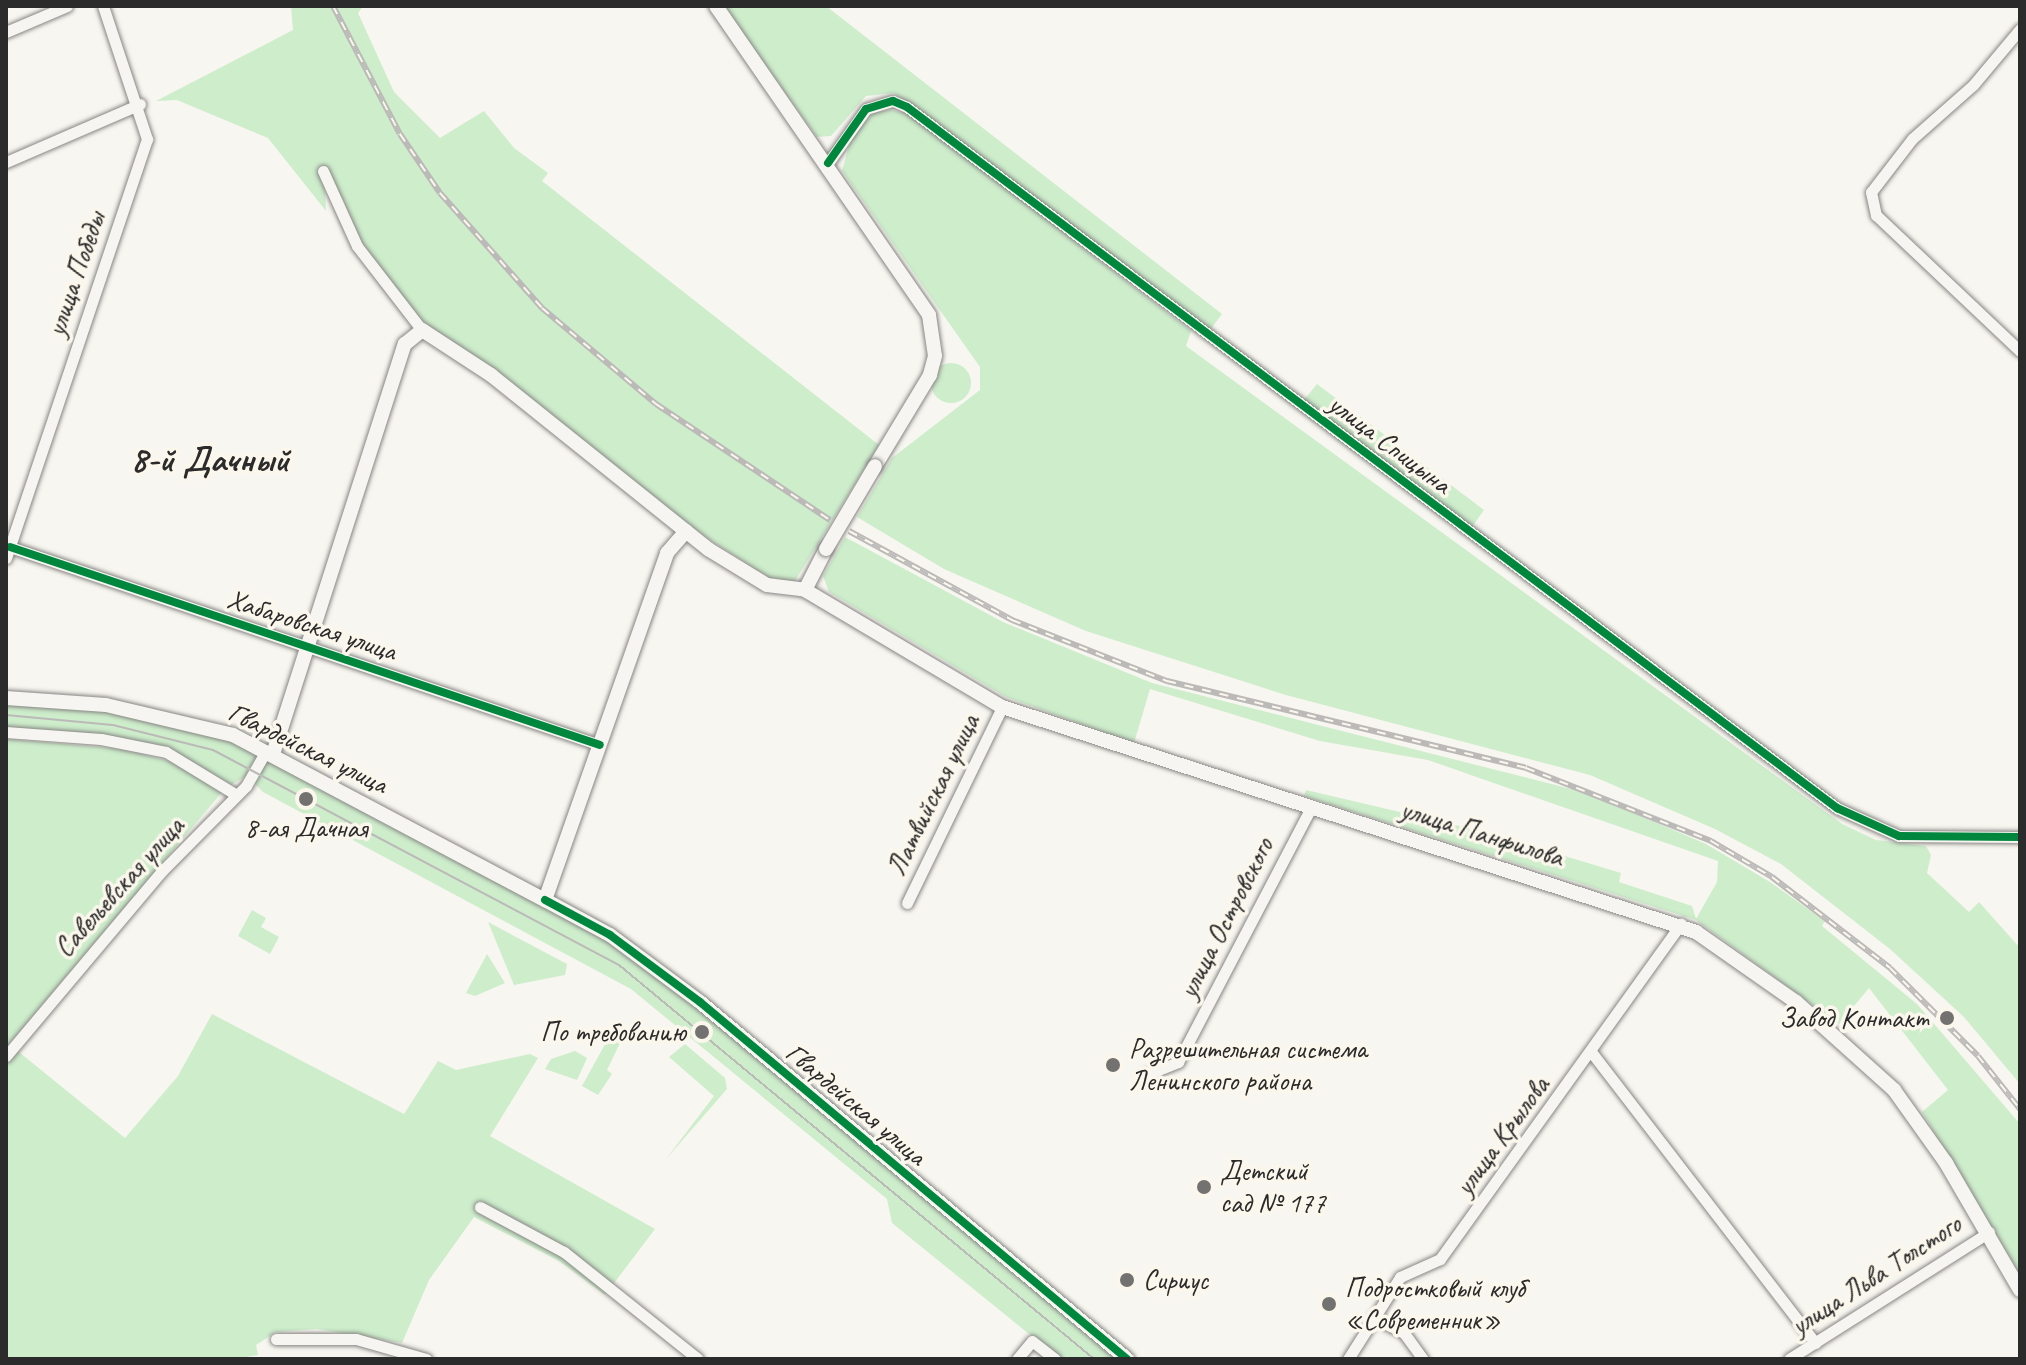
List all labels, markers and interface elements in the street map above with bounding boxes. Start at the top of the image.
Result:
street label: улица Победы [39,208,113,340]
street label: улица Спицына [1322,387,1458,501]
district label: 8-й Дачный [131,438,289,482]
street label: Хабаровская улица [222,582,402,668]
street label: Гвардейская улица [222,695,394,801]
street label: Латвийская улица [879,708,987,882]
marker: 8-ая Дачная [297,790,315,808]
street label: улица Панфилова [1396,792,1568,874]
street label: Савельевская улица [47,809,191,965]
place label: 8-ая Дачная [245,811,367,845]
street label: улица Островского [1171,831,1281,1005]
place label: Завод Контакт [1781,1001,1929,1035]
marker: Завод Контакт [1936,1007,1958,1029]
place label: По требованию [545,1015,686,1049]
marker: По требованию [693,1023,711,1041]
place label: Разрешительная система Ленинского района [1129,1032,1366,1098]
street label: Гвардейская улица [778,1035,934,1173]
marker: Разрешительная система Ленинского района [1104,1056,1122,1074]
street label: улица Крылова [1448,1070,1556,1202]
place label: Детский сад № 177 [1220,1154,1326,1220]
marker: Детский сад № 177 [1195,1178,1213,1196]
street label: улица Льва Толстого [1785,1208,1967,1342]
place label: Сириус [1143,1263,1208,1297]
marker: Сириус [1118,1271,1136,1289]
place label: Подростковый клуб «Современник» [1345,1271,1525,1337]
marker: Подростковый клуб «Современник» [1320,1295,1338,1313]

